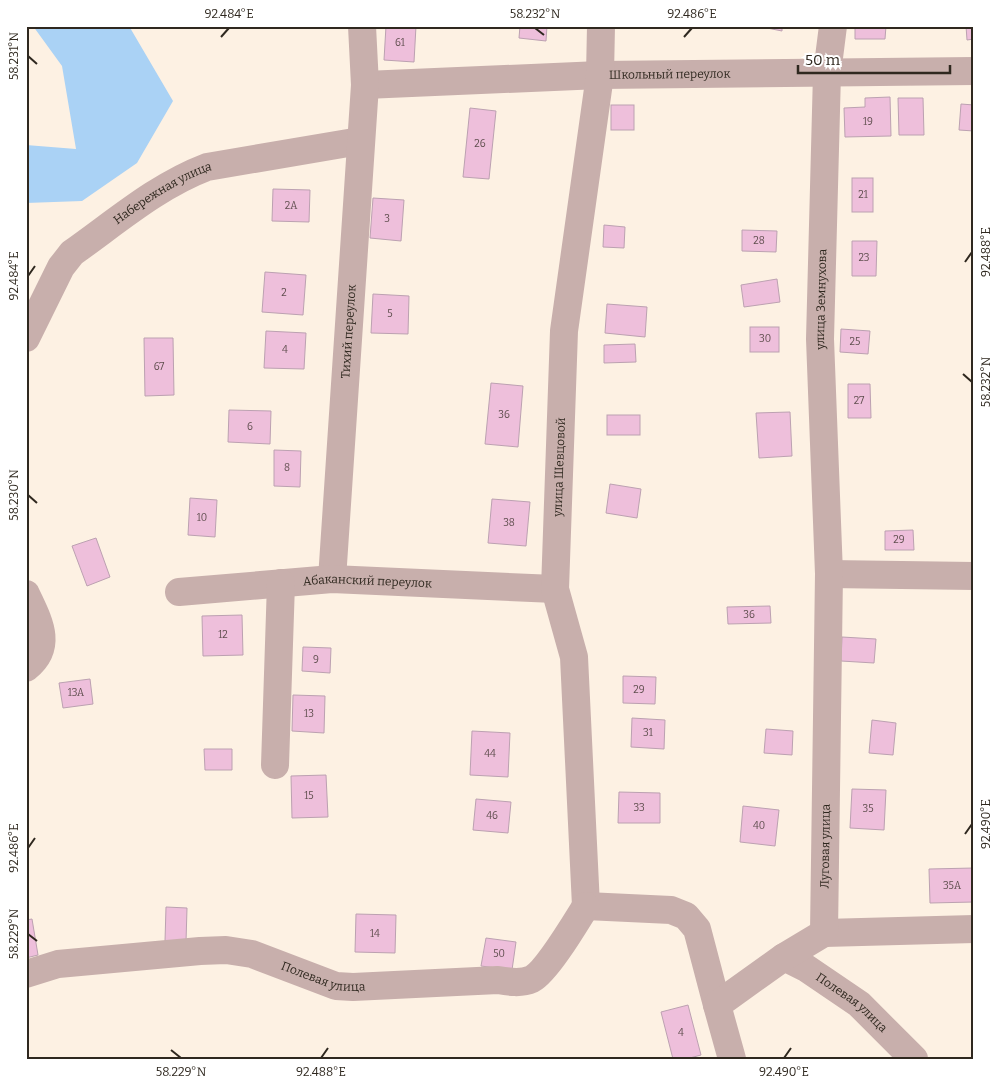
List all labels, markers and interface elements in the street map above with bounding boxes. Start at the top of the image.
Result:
text: 92.484°E [204,7,254,21]
text: 58.232°N [510,7,561,21]
text: 92.486°E [667,7,717,21]
text: 58.231°N [7,31,21,80]
house number: 61 [395,37,405,49]
scale bar [798,42,950,74]
text: 50 m [805,51,841,69]
street label: Школьный переулок [609,67,731,82]
house number: 19 [863,116,873,128]
house number: 26 [474,138,486,150]
street label: Набережная улица [111,159,213,227]
house number: 21 [858,189,868,201]
house number: 2А [285,200,298,212]
house number: 3 [384,213,390,225]
text: 92.488°E [979,227,993,277]
house number: 28 [753,235,765,247]
street label: улица Земнухова [813,248,829,351]
text: 92.484°E [7,251,21,301]
house number: 23 [858,252,870,264]
street label: Тихий переулок [338,284,359,379]
house number: 2 [281,287,287,299]
house number: 5 [387,308,393,320]
house number: 30 [759,333,771,345]
house number: 25 [850,336,860,348]
house number: 4 [282,344,288,356]
text: 58.232°N [979,356,993,407]
house number: 67 [154,361,164,373]
house number: 27 [854,395,864,407]
house number: 36 [498,409,510,421]
street label: улица Шевцовой [550,417,568,518]
house number: 6 [247,421,253,433]
house number: 8 [284,462,290,474]
text: 58.230°N [7,469,21,521]
house number: 10 [197,512,207,524]
house number: 38 [503,517,515,529]
house number: 29 [893,534,905,546]
street label: Абаканский переулок [302,572,432,590]
house number: 36 [743,609,755,621]
house number: 12 [218,629,228,641]
house number: 9 [313,654,319,666]
house number: 29 [633,684,645,696]
house number: 13А [68,687,85,699]
house number: 13 [304,708,314,720]
house number: 31 [643,727,653,739]
house number: 44 [484,748,496,760]
house number: 15 [304,790,314,802]
text: 92.490°E [979,799,993,849]
house number: 33 [633,802,645,814]
street label: Луговая улица [818,803,833,888]
house number: 35 [862,803,874,815]
house number: 46 [486,810,498,822]
house number: 40 [753,820,765,832]
text: 92.486°E [7,823,21,873]
house number: 35А [943,880,962,892]
text: 58.229°N [7,908,21,959]
house number: 14 [370,928,380,940]
house number: 50 [493,948,505,960]
street label: Полевая улица [279,959,366,994]
street label: Полевая улица [813,970,890,1035]
house number: 4 [678,1027,684,1039]
text: 58.229°N [156,1065,207,1079]
text: 92.488°E [296,1065,346,1079]
text: 92.490°E [759,1065,809,1079]

